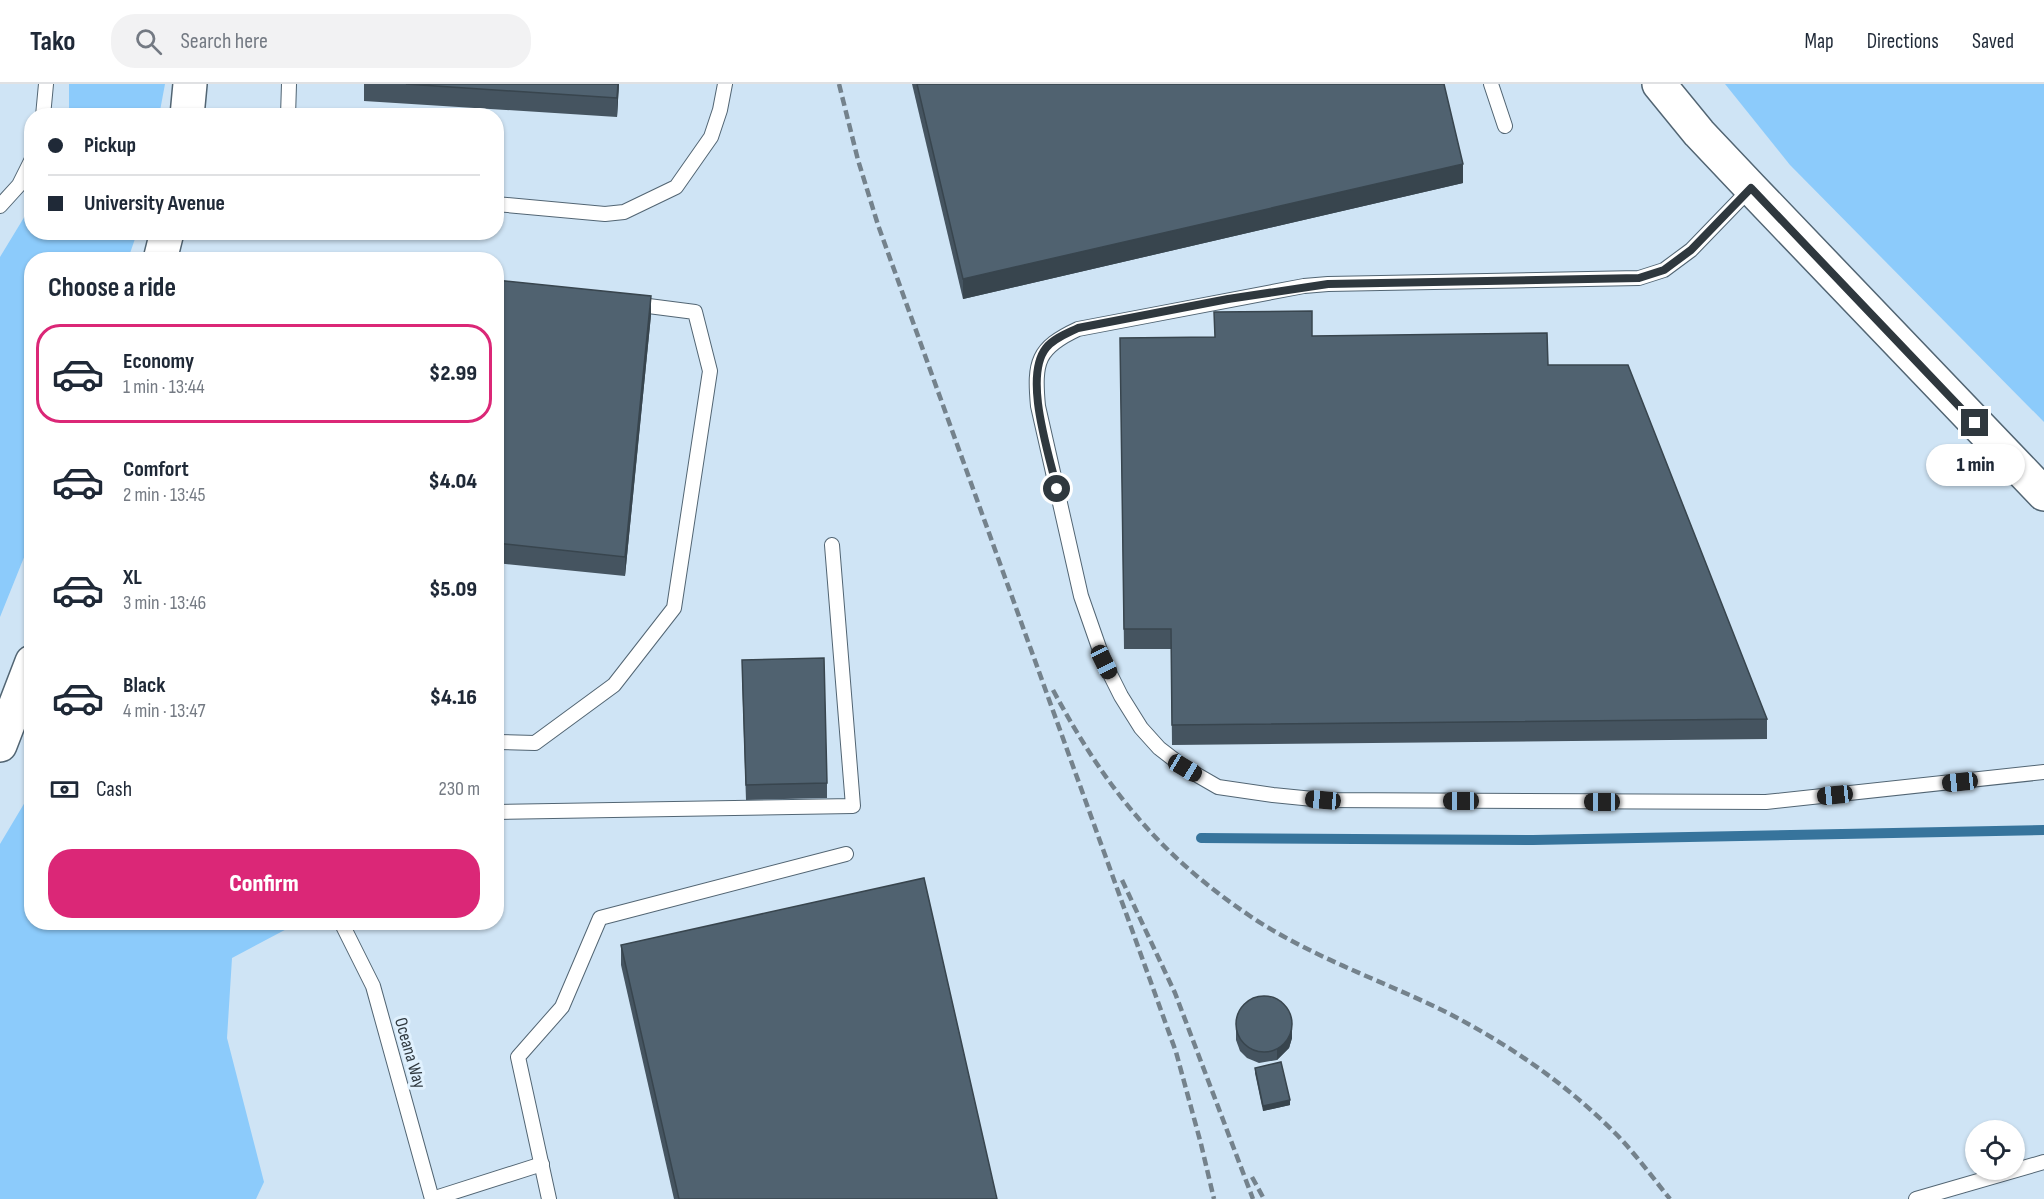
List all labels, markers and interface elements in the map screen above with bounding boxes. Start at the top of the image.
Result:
search box [111,14,531,68]
text: Tako [30,25,75,58]
icon: search [132,25,165,58]
text: Search here [180,28,268,55]
text: Map [1804,29,1834,54]
text: Directions [1867,29,1939,54]
text: Saved [1972,29,2014,54]
text: Pickup [84,132,136,159]
text: University Avenue [84,190,225,217]
text: Choose a ride [48,272,176,304]
icon: car [51,347,105,401]
text: Economy [123,348,194,375]
text: $2.99 [429,360,477,387]
text: 1 min · 13:44 [123,375,205,399]
route end [1961,409,1988,436]
callout: 1 min [1926,444,2024,486]
text: 1 min [1956,453,1995,477]
icon: car [51,455,105,509]
text: Comfort [123,456,189,483]
text: $4.04 [428,468,477,495]
route start [1043,475,1070,502]
text: 2 min · 13:45 [123,483,205,507]
icon: car [51,563,105,617]
text: XL [123,564,142,591]
text: $5.09 [429,576,477,603]
text: 3 min · 13:46 [123,591,206,615]
car [1088,642,1120,682]
icon: car [51,671,105,725]
text: Black [123,672,165,699]
text: $4.16 [430,684,477,711]
text: 4 min · 13:47 [123,699,205,723]
car [1165,751,1205,785]
car [1941,771,1979,793]
icon: cash [48,773,81,806]
text: Cash [96,776,132,803]
text: 230 m [438,777,480,801]
car [1816,784,1854,806]
car [1304,789,1342,811]
car [1443,792,1479,810]
car [1584,793,1620,811]
button: Confirm [48,849,480,918]
street label: Oceana Way [390,1015,430,1091]
map controls [1965,1120,2025,1180]
button: locate [1965,1120,2025,1180]

